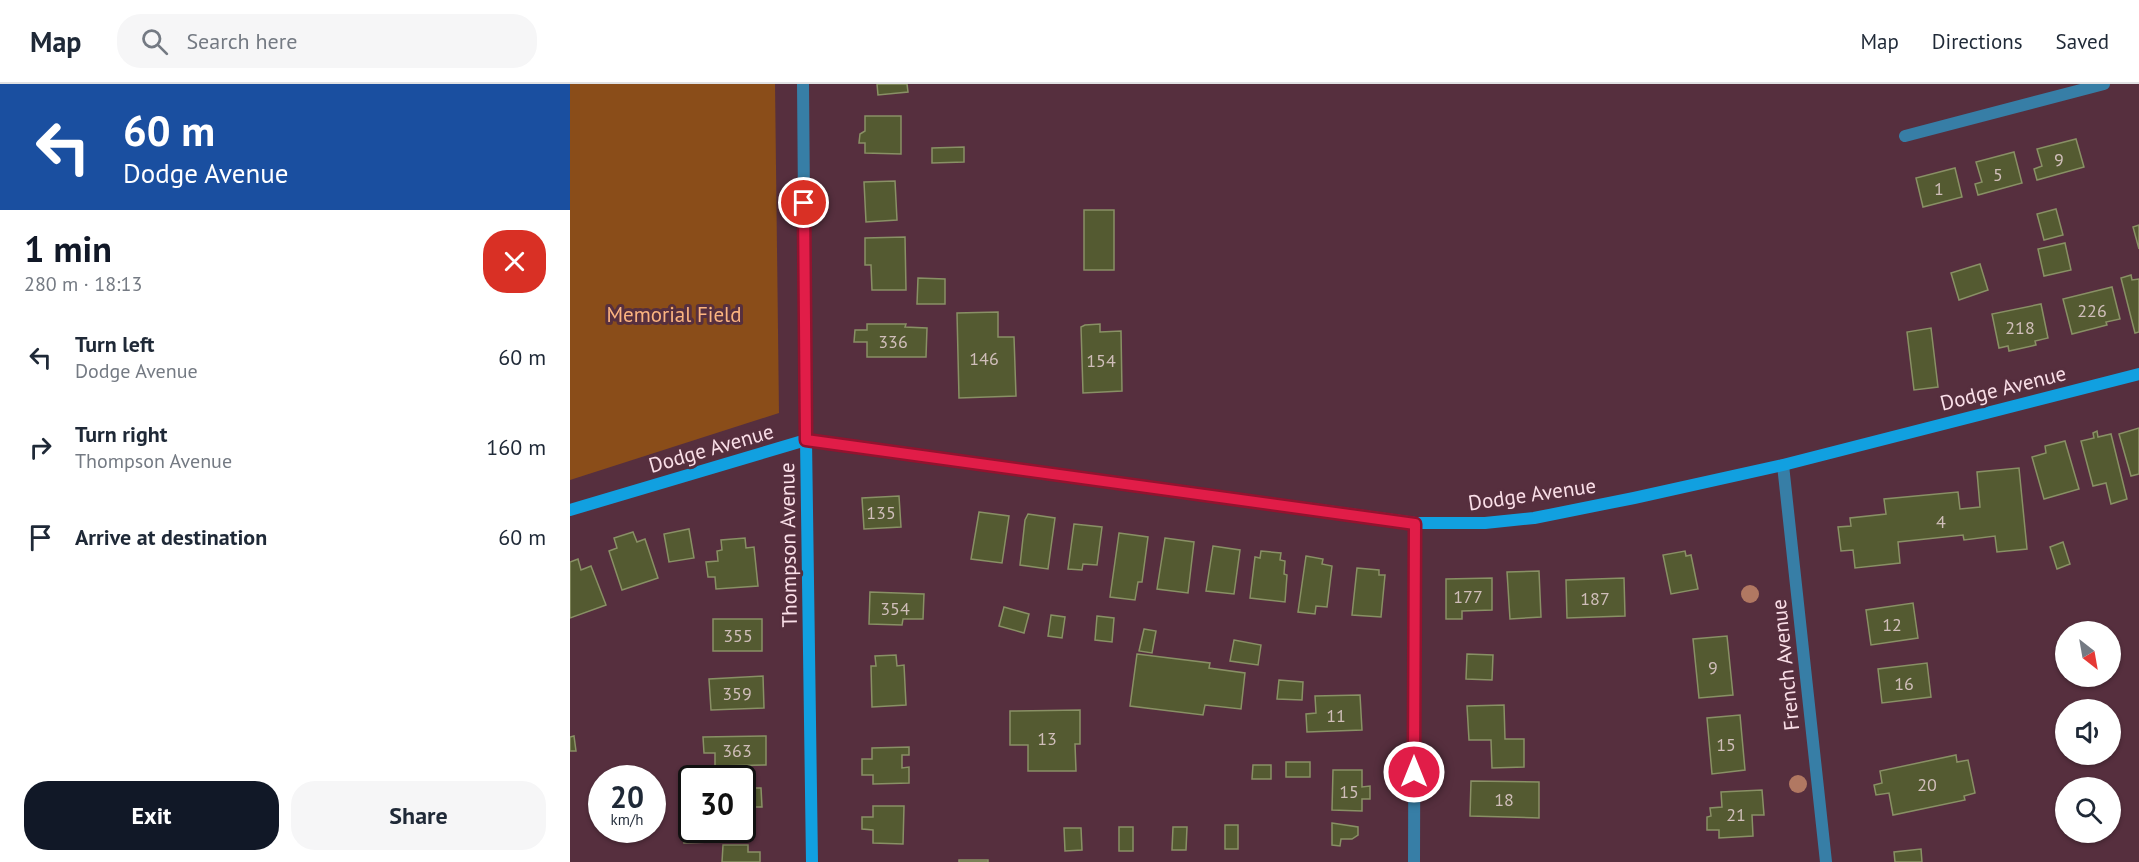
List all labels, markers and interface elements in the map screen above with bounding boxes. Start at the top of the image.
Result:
search box [117,14,537,68]
text: Map [30,23,81,60]
icon: search [138,25,171,58]
text: Search here [186,27,297,55]
text: Map [1860,28,1899,55]
text: Directions [1932,28,2023,55]
text: Saved [2056,28,2109,55]
text: 60 m [123,103,215,158]
icon: left [24,108,102,186]
house number: 9 [2054,148,2064,171]
text: Dodge Avenue [123,156,289,190]
house number: 5 [1993,163,2003,186]
pin [778,177,829,228]
house number: 1 [1934,177,1944,200]
icon: arrive [787,186,820,219]
text: 1 min [24,225,112,272]
button: close [483,230,546,293]
text: 280 m · 18:13 [24,271,142,297]
house number: 226 [2077,299,2107,322]
park label: Memorial Field [606,301,742,328]
house number: 218 [2005,316,2035,339]
text: Turn left [75,330,155,358]
house number: 336 [878,330,908,353]
icon: left [24,341,57,374]
text: 60 m [498,343,546,371]
house number: 146 [969,347,999,370]
house number: 154 [1086,349,1116,372]
text: Dodge Avenue [75,358,198,384]
street label: Dodge Avenue [1937,359,2069,417]
street label: Dodge Avenue [645,417,777,479]
text: Turn right [75,420,167,448]
icon: right [24,431,57,464]
text: 160 m [486,433,546,461]
text: Thompson Avenue [75,448,232,474]
street label: Thompson Avenue [773,462,803,628]
street label: Dodge Avenue [1466,472,1598,516]
house number: 135 [866,501,896,524]
house number: 4 [1936,510,1946,533]
icon: arrive [24,521,57,554]
text: Arrive at destination [75,523,267,551]
text: 60 m [498,523,546,551]
house number: 177 [1453,585,1483,608]
house number: 187 [1580,587,1610,610]
house number: 354 [880,597,910,620]
street label: French Avenue [1765,598,1805,732]
house number: 12 [1882,613,1902,636]
north arrow [2055,621,2121,687]
map controls [2055,621,2121,843]
house number: 355 [723,624,753,647]
house number: 9 [1708,656,1718,679]
house number: 16 [1894,672,1914,695]
house number: 359 [722,682,752,705]
button: sound [2055,699,2121,765]
house number: 11 [1326,704,1346,727]
house number: 13 [1037,727,1057,750]
house number: 15 [1716,733,1736,756]
house number: 363 [722,739,752,762]
position arrow [1382,740,1446,804]
speed limit sign: 30 [678,765,756,843]
house number: 20 [1917,773,1937,796]
text: 20 [610,777,644,816]
button: search [2055,777,2121,843]
house number: 15 [1339,780,1359,803]
button: Exit [24,781,279,850]
button: Share [291,781,546,850]
house number: 18 [1494,788,1514,811]
house number: 21 [1726,803,1746,826]
text: km/h [611,810,643,829]

